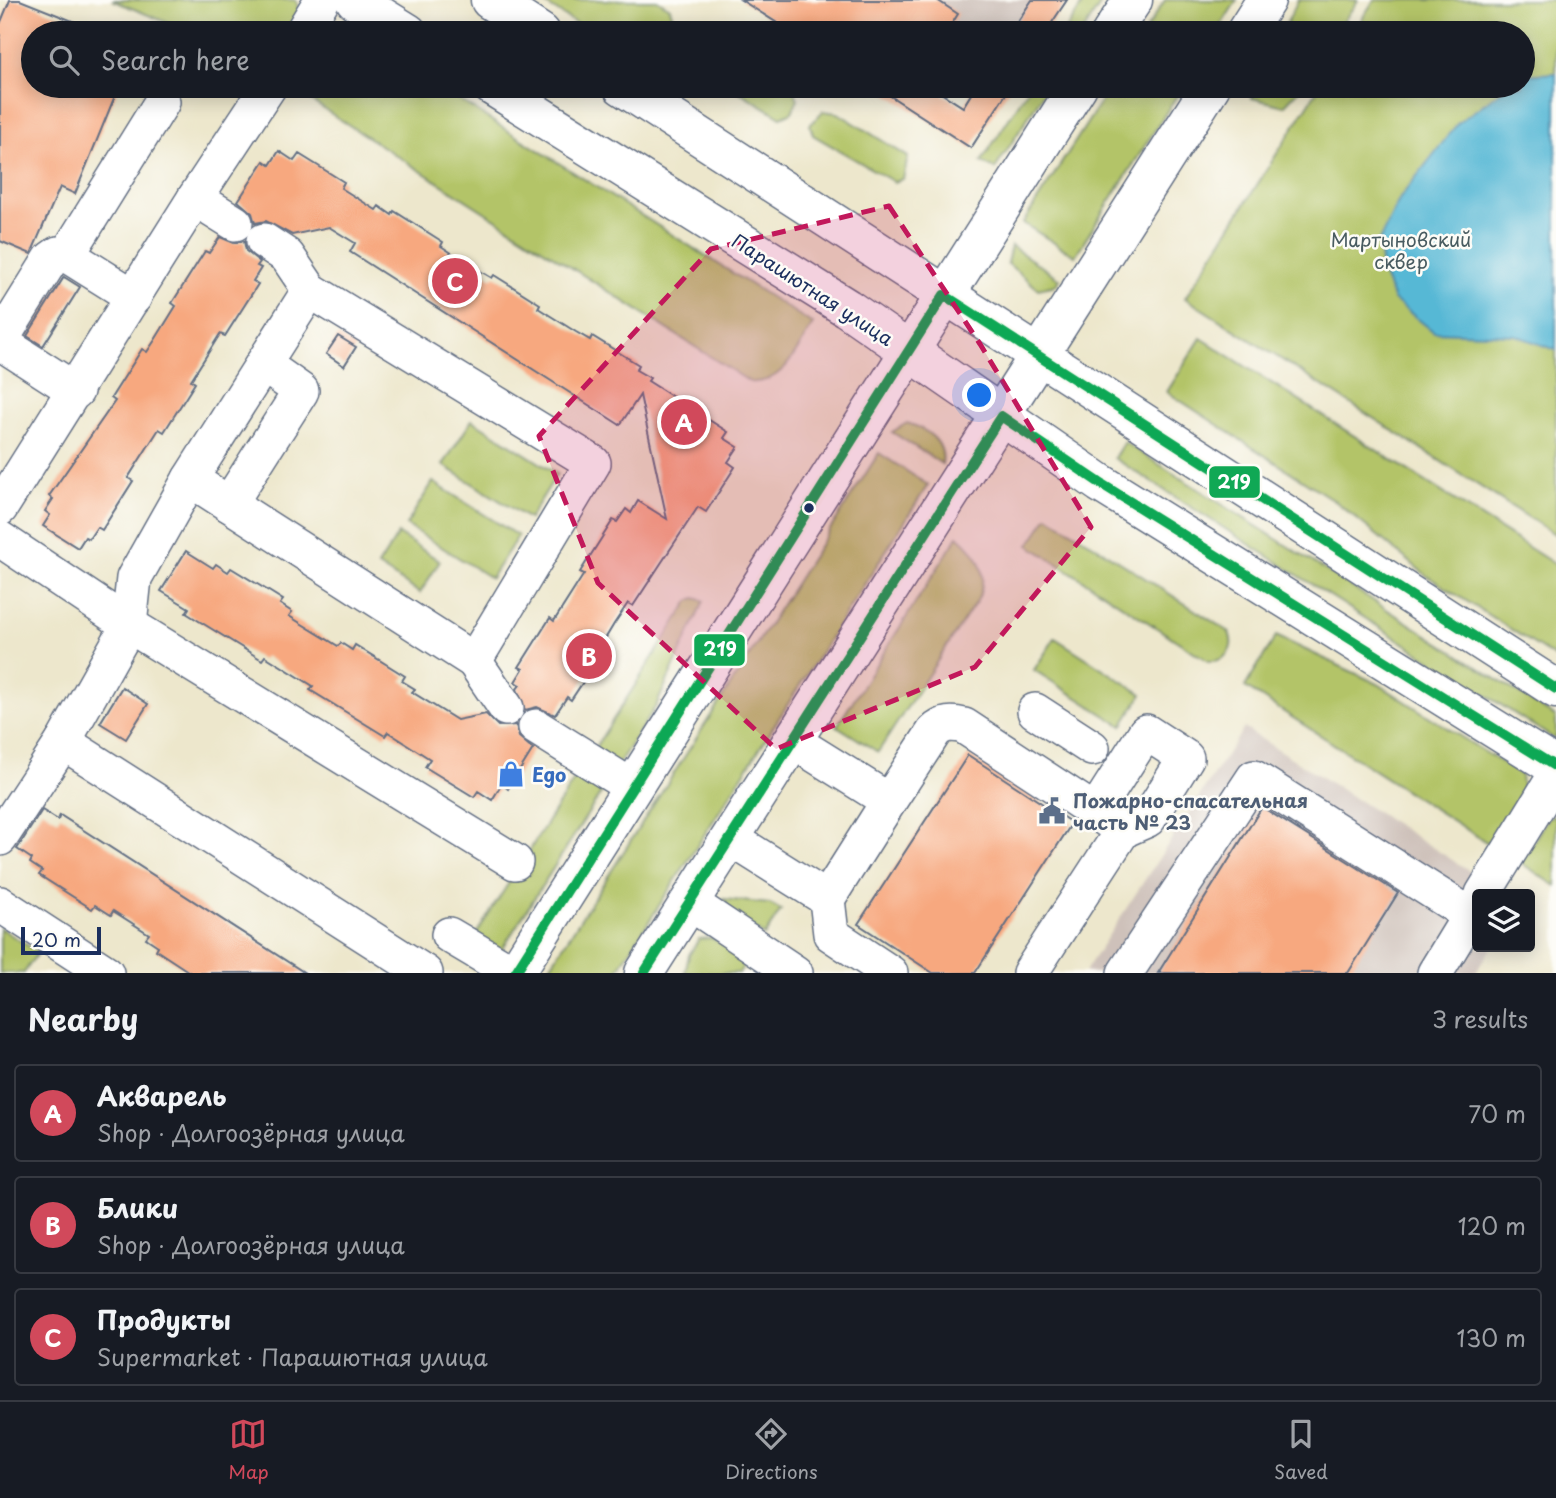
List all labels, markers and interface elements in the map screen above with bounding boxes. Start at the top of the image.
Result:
search box [21,21,1535,98]
text: Search here [101,40,250,79]
icon: search [45,41,83,79]
park label: Мартыновский сквер [1331,225,1471,275]
street label: Парашютная улица [727,226,899,352]
pin: C [432,255,478,307]
your location [962,378,996,412]
pin: A [661,396,707,448]
line badge: 219 [1208,465,1261,499]
text: 219 [1217,467,1251,495]
unlabelled marker [802,501,816,515]
pin: B [566,630,612,682]
line badge: 219 [693,633,746,667]
text: 219 [703,634,737,662]
shop icon: Ego [496,759,526,789]
place label: Ego [532,760,566,788]
place label: Пожарно-спасательная часть № 23 [1073,786,1308,836]
public building icon: Пожарно-спасательная часть № 23 [1037,796,1067,826]
map controls [1472,889,1535,952]
button: layers [1472,889,1535,952]
scale bar [21,924,102,956]
text: 20 m [32,925,81,953]
text: Nearby [28,996,138,1041]
text: 3 results [1432,1001,1528,1036]
text: Акварель [97,1076,227,1115]
text: A [44,1096,62,1131]
text: 70 m [1468,1096,1526,1131]
text: Shop · Долгоозёрная улица [97,1115,405,1150]
text: Блики [97,1188,178,1227]
text: B [45,1208,61,1243]
text: 120 m [1458,1208,1526,1243]
text: Shop · Долгоозёрная улица [97,1227,405,1262]
text: Продукты [97,1300,231,1339]
text: C [44,1320,62,1355]
text: 130 m [1456,1320,1526,1355]
text: Supermarket · Парашютная улица [97,1339,488,1374]
tab: Map [228,1415,269,1485]
tab: Directions [725,1415,818,1485]
tab: Saved [1274,1415,1328,1485]

